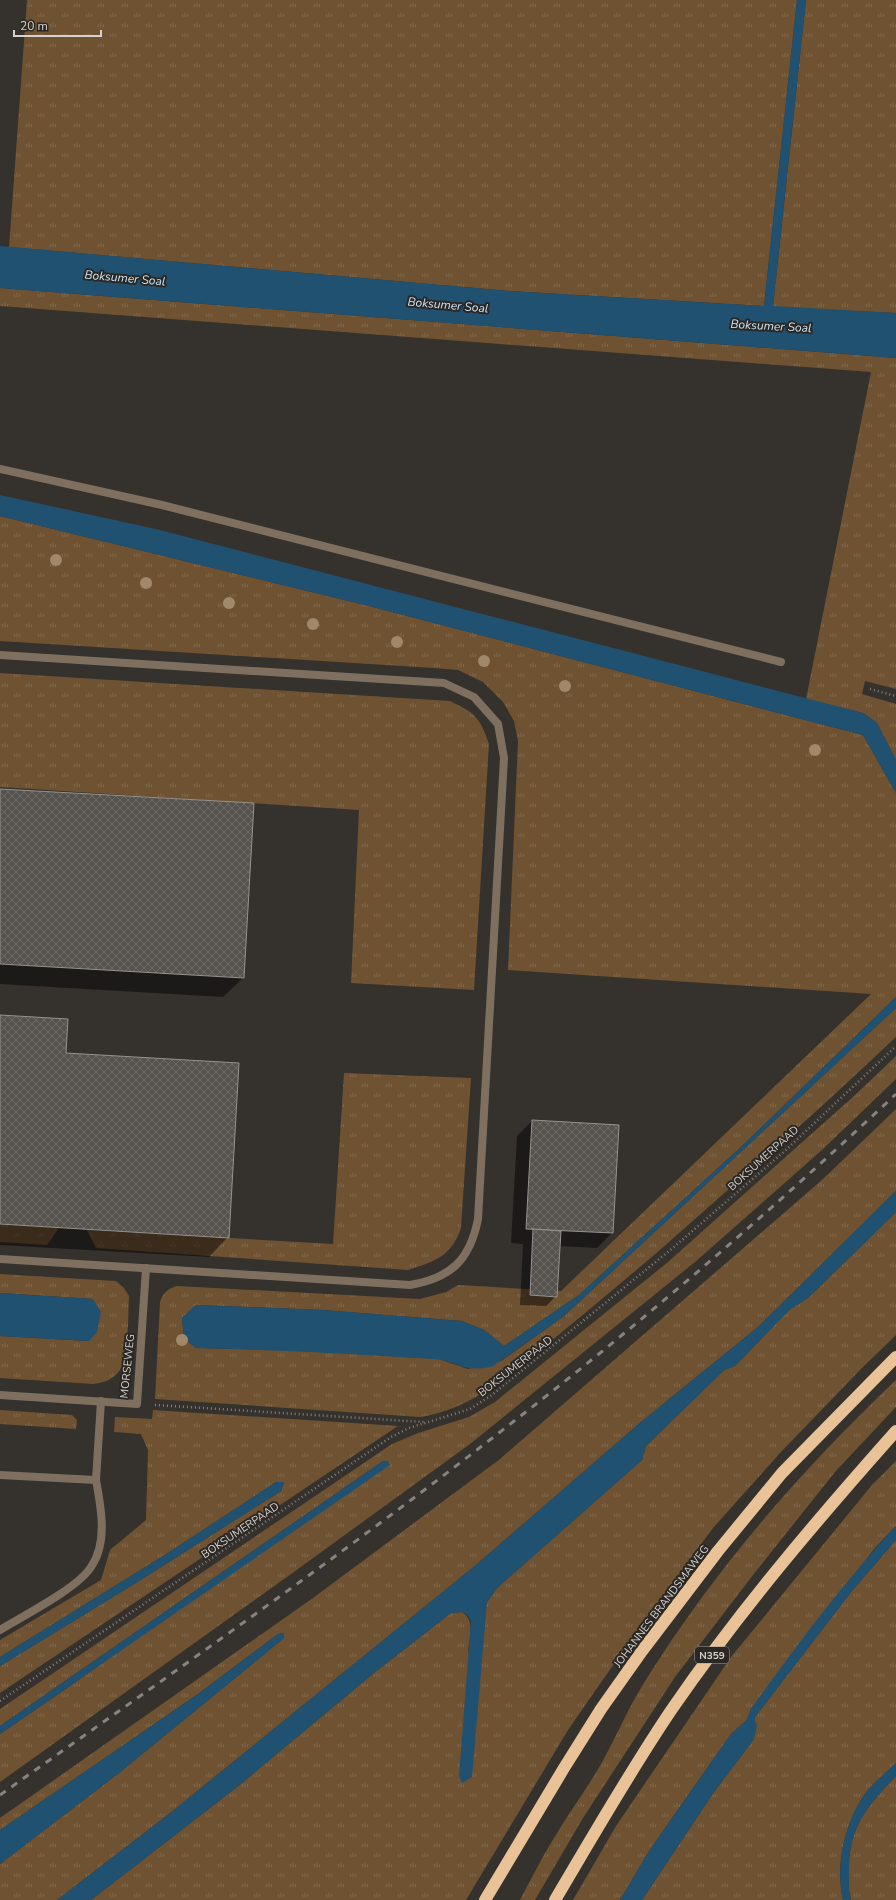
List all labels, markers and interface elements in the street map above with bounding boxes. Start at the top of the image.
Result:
scale bar [14,12,101,38]
text: 20 m [20,18,48,34]
water label: Boksumer Soal [84,266,167,290]
water label: Boksumer Soal [407,293,490,317]
water label: Boksumer Soal [730,316,812,336]
street label: BOKSUMERPAAD [725,1122,802,1194]
street label: MORSEWEG [117,1333,138,1399]
street label: BOKSUMERPAAD [475,1333,556,1400]
street label: BOKSUMERPAAD [198,1499,282,1562]
street label: JOHANNES BRANDSMAWEG [610,1542,712,1671]
road number: N359 [695,1647,729,1663]

